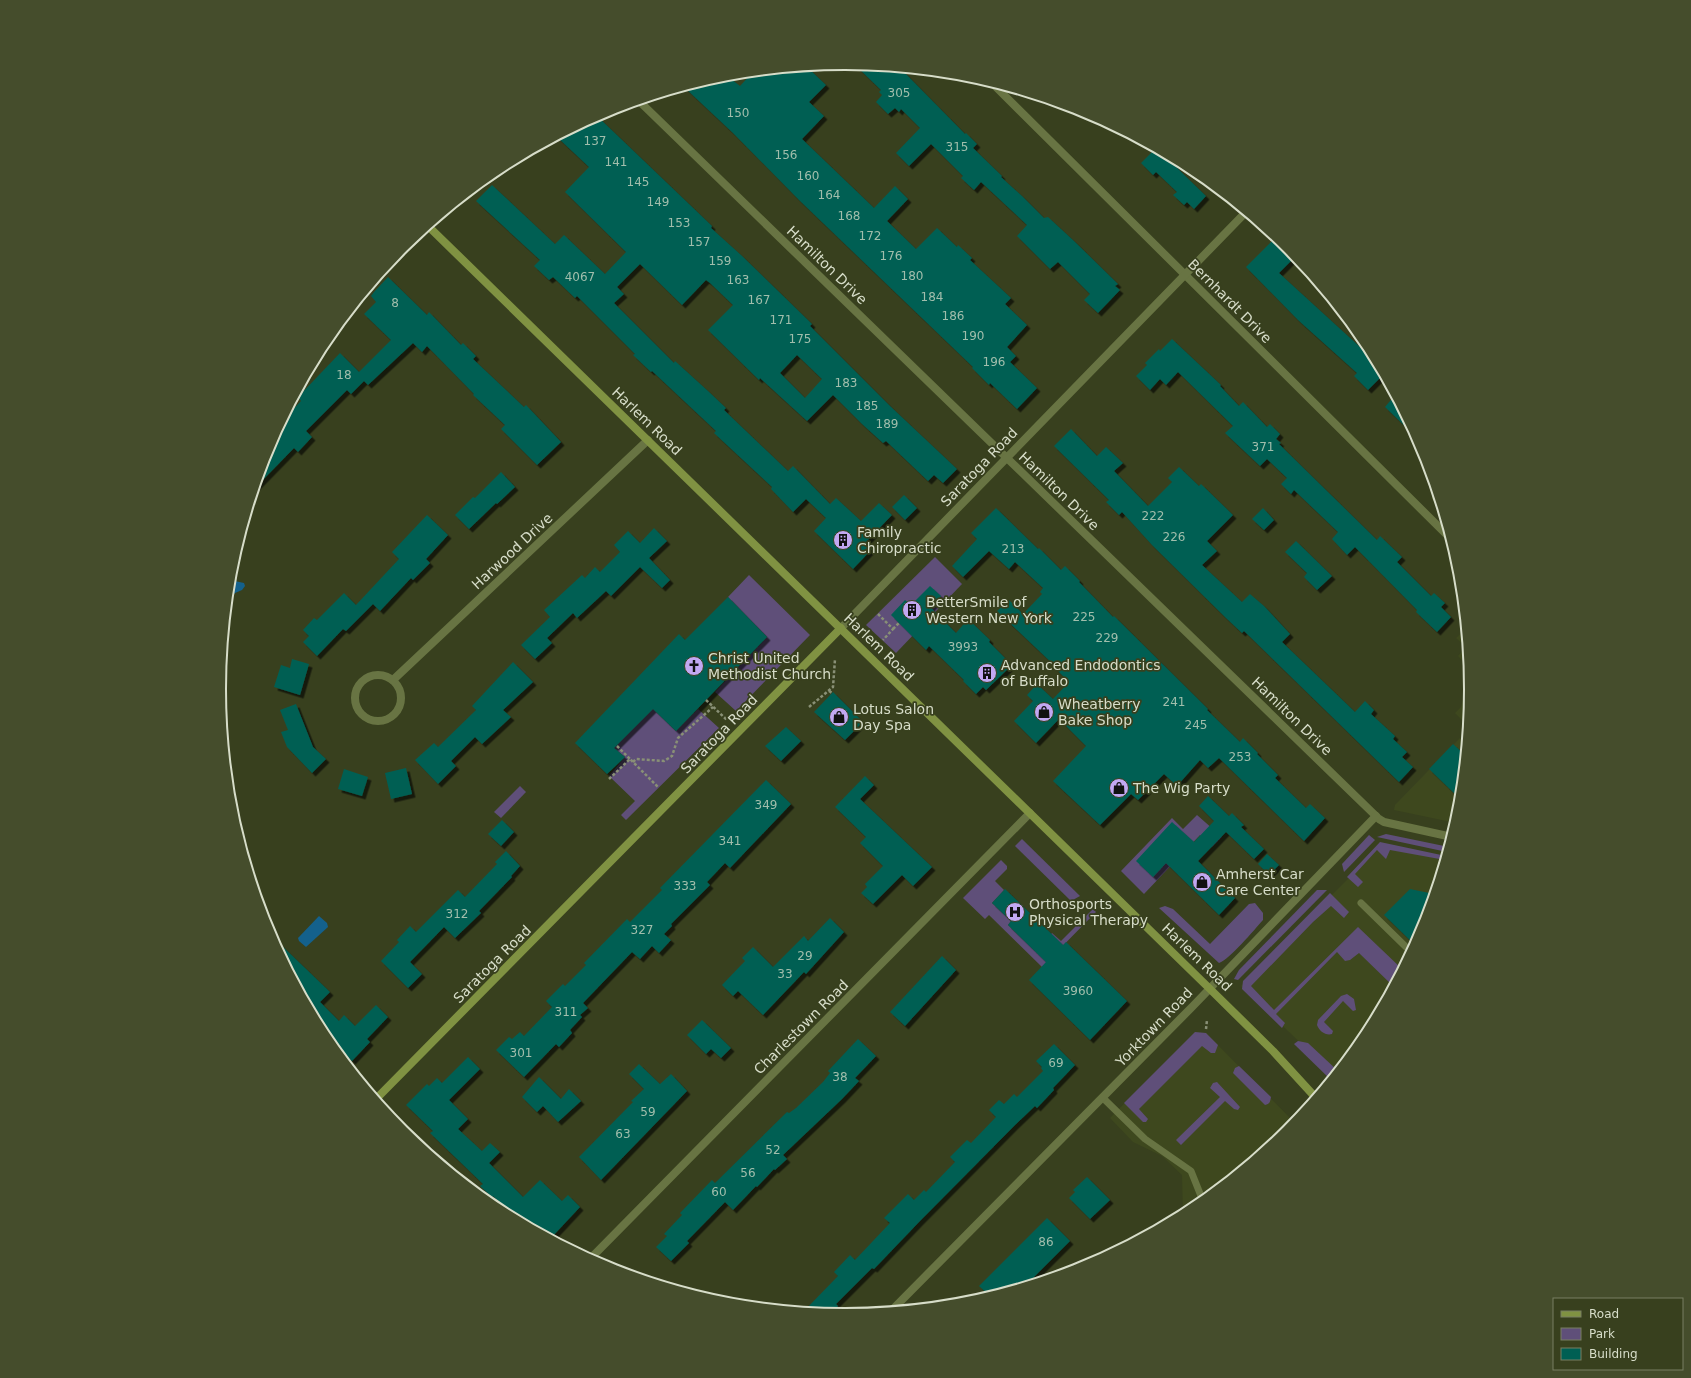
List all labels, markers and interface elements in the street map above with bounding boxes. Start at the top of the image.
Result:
house number: 305 [888,86,910,100]
house number: 150 [727,106,749,120]
house number: 137 [584,134,606,148]
house number: 315 [946,140,968,154]
house number: 156 [775,148,797,162]
house number: 141 [605,155,627,169]
house number: 160 [797,169,819,183]
house number: 145 [627,175,649,189]
house number: 164 [818,188,840,202]
house number: 149 [647,195,669,209]
house number: 168 [838,209,860,223]
house number: 153 [668,216,690,230]
street label: Hamilton Drive [784,223,870,307]
house number: 172 [859,229,881,243]
house number: 157 [688,235,710,249]
house number: 176 [880,249,902,263]
house number: 159 [709,254,731,268]
street label: Bernhardt Drive [1185,256,1275,346]
house number: 180 [901,269,923,283]
house number: 4067 [565,270,595,284]
house number: 163 [727,273,749,287]
house number: 184 [921,290,943,304]
house number: 167 [748,293,770,307]
house number: 8 [391,296,399,310]
house number: 186 [942,309,964,323]
house number: 171 [770,313,792,327]
house number: 190 [962,329,984,343]
house number: 175 [789,332,811,346]
house number: 196 [983,355,1005,369]
house number: 18 [336,368,352,382]
house number: 183 [835,376,857,390]
street label: Harlem Road [609,384,685,458]
house number: 185 [856,399,878,413]
house number: 189 [876,417,898,431]
street label: Saratoga Road [938,424,1020,510]
house number: 371 [1252,440,1274,454]
street label: Hamilton Drive [1016,449,1102,533]
house number: 222 [1142,509,1164,523]
street label: Harwood Drive [468,510,556,592]
place label: Family Chiropractic [857,524,942,556]
building icon: Family Chiropractic [832,529,854,551]
house number: 226 [1163,530,1185,544]
house number: 213 [1002,542,1024,556]
place label: BetterSmile of Western New York [926,594,1053,626]
building icon: BetterSmile of Western New York [901,599,923,621]
street label: Harlem Road [841,610,917,684]
house number: 225 [1073,610,1095,624]
house number: 229 [1096,631,1118,645]
house number: 3993 [948,640,978,654]
place label: Christ United Methodist Church [708,650,831,682]
church icon: Christ United Methodist Church [683,655,705,677]
place label: Advanced Endodontics of Buffalo [1001,657,1160,689]
building icon: Advanced Endodontics of Buffalo [976,662,998,684]
street label: Hamilton Drive [1249,674,1335,758]
street label: Saratoga Road [678,691,760,777]
house number: 241 [1163,695,1185,709]
place label: Wheatberry Bake Shop [1058,696,1140,728]
place label: Lotus Salon Day Spa [853,701,934,733]
shop icon: Wheatberry Bake Shop [1033,701,1055,723]
shop icon: Lotus Salon Day Spa [828,706,850,728]
house number: 245 [1185,718,1207,732]
house number: 253 [1229,750,1251,764]
shop icon: The Wig Party [1108,777,1130,799]
place label: The Wig Party [1132,780,1230,796]
house number: 349 [755,798,777,812]
house number: 341 [719,834,741,848]
place label: Amherst Car Care Center [1216,866,1304,898]
shop icon: Amherst Car Care Center [1191,871,1213,893]
house number: 333 [674,879,696,893]
place label: Orthosports Physical Therapy [1029,896,1148,928]
hospital icon: Orthosports Physical Therapy [1004,901,1026,923]
house number: 312 [446,907,468,921]
street label: Harlem Road [1159,920,1235,994]
street label: Saratoga Road [450,922,534,1006]
house number: 327 [631,923,653,937]
house number: 29 [797,949,813,963]
house number: 33 [777,967,793,981]
street label: Charlestown Road [751,977,851,1077]
house number: 3960 [1063,984,1093,998]
street label: Yorktown Road [1112,984,1196,1070]
house number: 311 [555,1005,577,1019]
house number: 301 [510,1046,532,1060]
house number: 69 [1048,1056,1064,1070]
house number: 38 [832,1070,848,1084]
house number: 59 [640,1105,656,1119]
house number: 63 [615,1127,631,1141]
house number: 52 [765,1143,781,1157]
house number: 56 [740,1166,756,1180]
house number: 60 [711,1185,727,1199]
house number: 86 [1038,1235,1054,1249]
legend [1553,1298,1683,1370]
text: Road [1589,1307,1619,1321]
text: Park [1589,1327,1615,1341]
text: Building [1589,1347,1638,1361]

